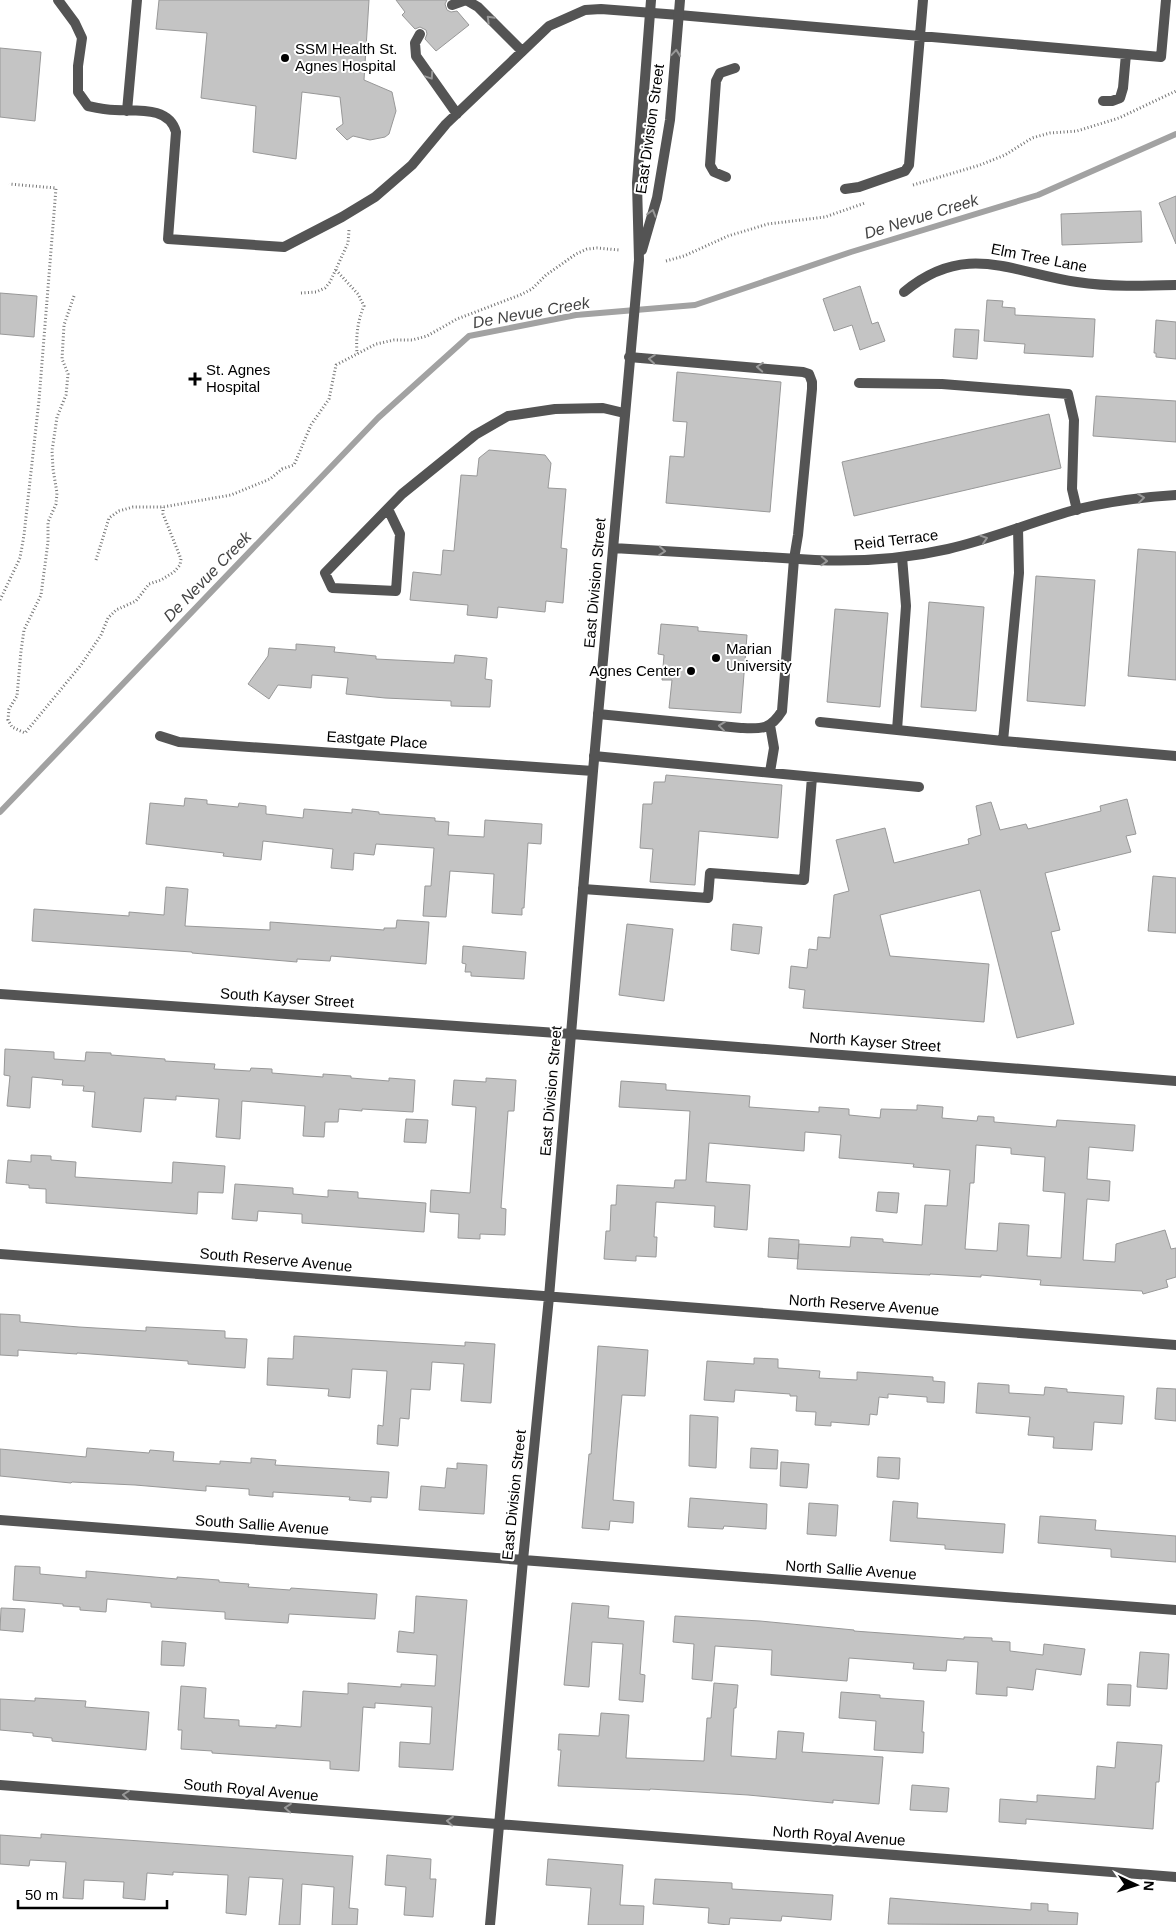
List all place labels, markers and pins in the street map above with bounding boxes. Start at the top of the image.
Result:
place label: SSM Health St. Agnes Hospital [295,40,398,74]
marker: SSM Health St. Agnes Hospital [279,52,291,64]
place label: St. Agnes Hospital [206,361,270,395]
marker: St. Agnes Hospital [188,372,202,386]
place label: Marian University [726,640,792,674]
marker: Marian University [710,652,722,664]
place label: Agnes Center [589,662,681,679]
marker: Agnes Center [685,665,697,677]

